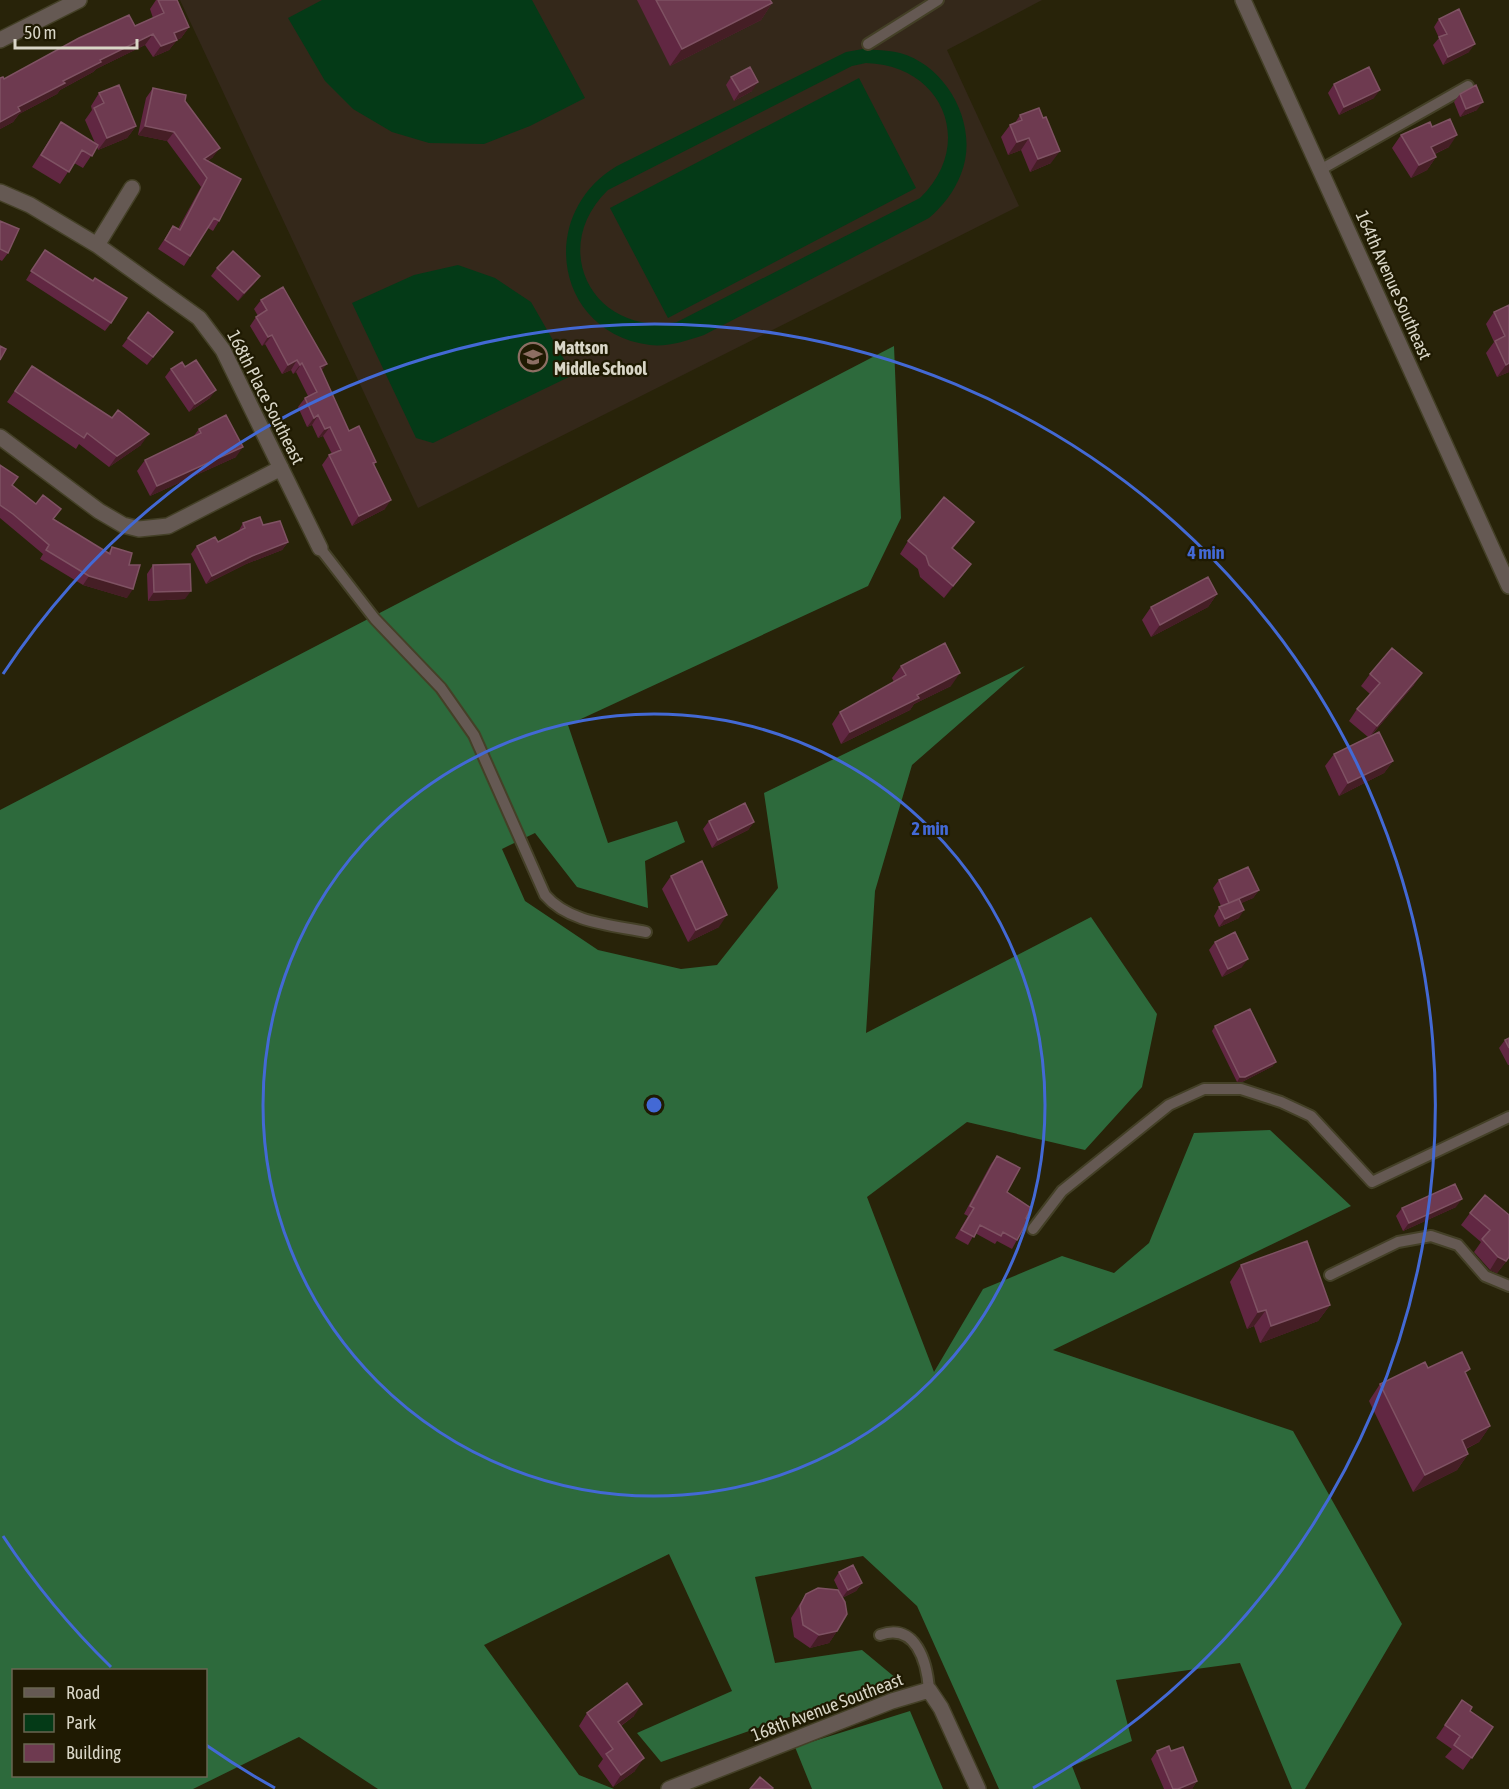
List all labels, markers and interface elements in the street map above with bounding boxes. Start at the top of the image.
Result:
scale bar [15,12,136,50]
text: 50 m [24,22,56,43]
street label: 164th Avenue Southeast [1352,207,1436,363]
street label: 168th Place Southeast [223,326,309,468]
place label: Mattson Middle School [554,337,647,379]
school or university icon: Mattson Middle School [517,341,549,373]
text: 4 min [1187,542,1225,563]
text: 2 min [912,818,949,839]
centre of rings [644,1095,664,1115]
street label: 168th Avenue Southeast [748,1668,906,1746]
legend [12,1669,207,1777]
text: Road [66,1682,100,1703]
text: Park [66,1712,96,1733]
text: Building [66,1742,121,1763]

